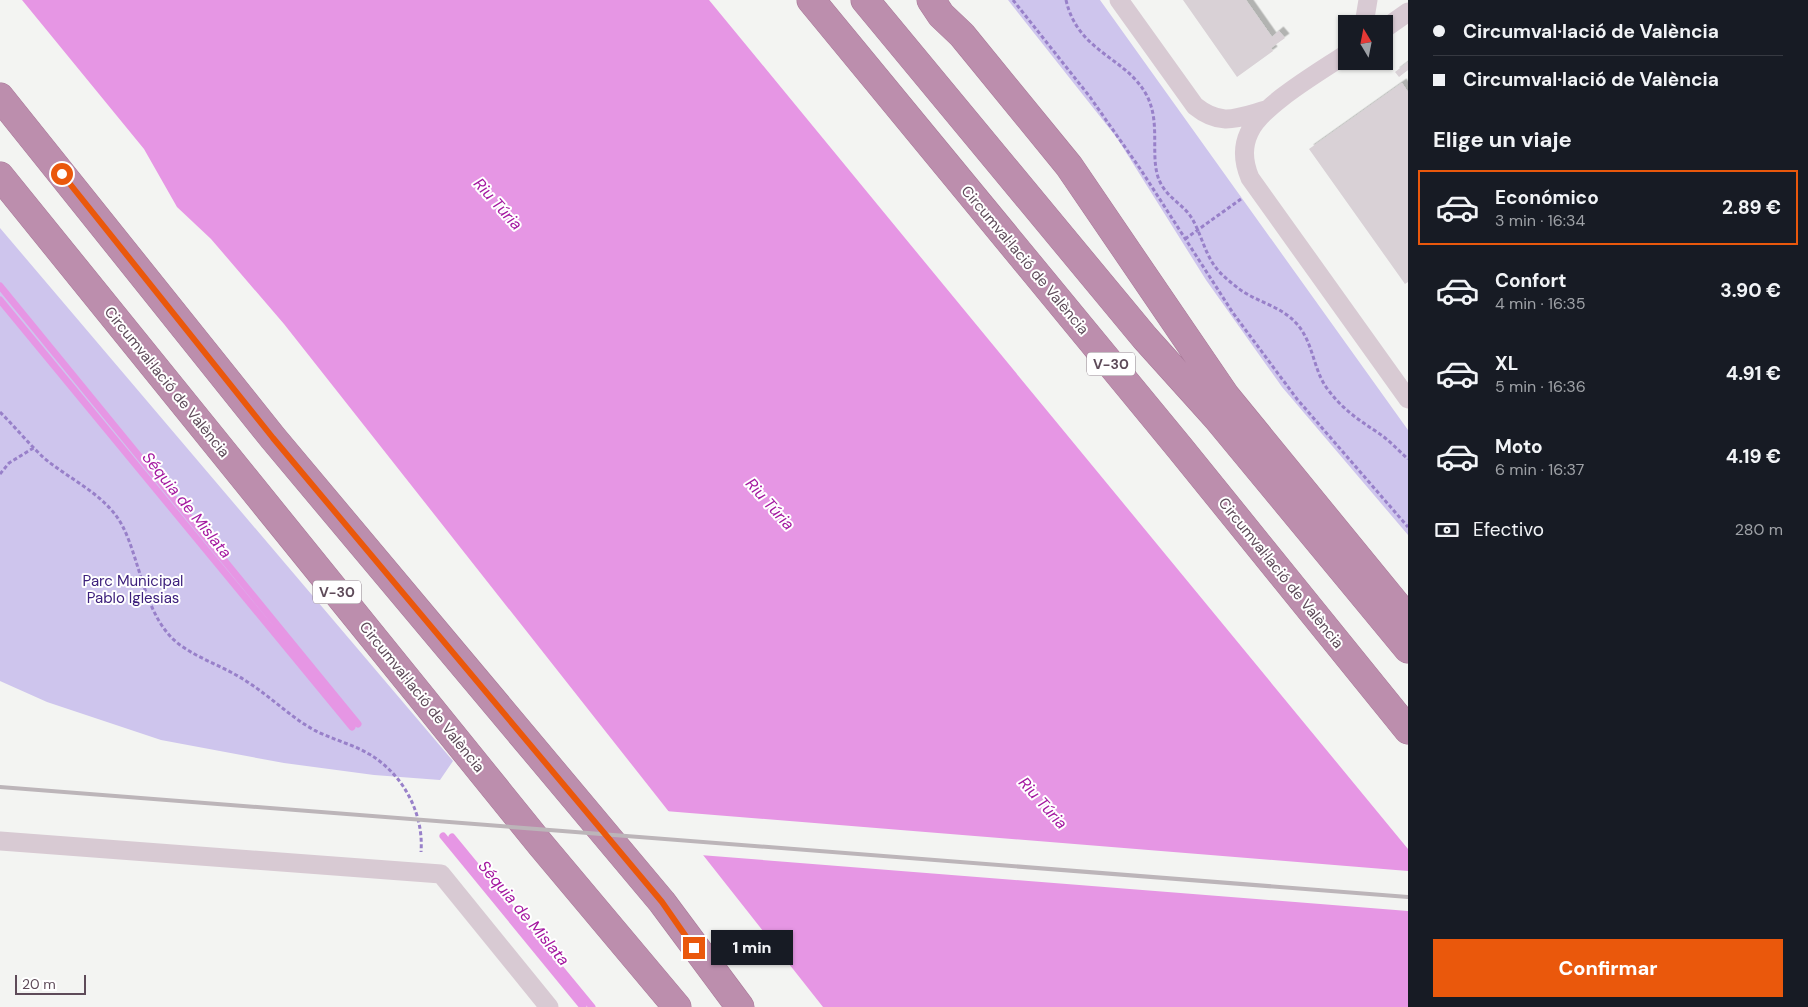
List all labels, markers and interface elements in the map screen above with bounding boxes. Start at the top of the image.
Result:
north arrow [1338,15,1392,70]
map controls [1338,15,1393,70]
text: Circumval·lació de València [1463,19,1719,44]
text: Circumval·lació de València [1463,67,1719,92]
text: Elige un viaje [1433,125,1572,154]
route start [51,163,73,185]
water label: Riu Túria [469,173,527,235]
street label: Circumval·lació de València [957,181,1093,339]
icon: car [1435,185,1480,230]
text: Económico [1495,185,1599,210]
text: 2.89 € [1722,195,1781,220]
text: 3 min · 16:34 [1495,210,1585,231]
icon: car [1435,268,1480,313]
text: Confort [1495,268,1567,293]
text: 3.90 € [1720,278,1781,303]
text: 4 min · 16:35 [1495,293,1585,314]
street label: Circumval·lació de València [100,302,234,462]
icon: car [1435,351,1480,396]
text: XL [1495,351,1518,376]
road number: V-30 [1087,352,1135,376]
text: 4.91 € [1726,361,1781,386]
text: 5 min · 16:36 [1495,376,1586,397]
icon: car [1435,434,1480,479]
text: Moto [1495,434,1543,459]
text: 4.19 € [1726,444,1781,469]
water label: Séquia de Mislata [138,447,237,563]
text: 6 min · 16:37 [1495,459,1584,480]
water label: Riu Túria [741,473,799,535]
street label: Circumval·lació de València [1214,493,1348,653]
icon: cash [1433,516,1461,544]
text: Efectivo [1473,517,1544,542]
text: 280 m [1735,519,1783,540]
park label: Parc Municipal Pablo Iglesias [83,571,183,608]
road number: V-30 [313,580,361,604]
street label: Circumval·lació de València [355,617,489,777]
water label: Riu Túria [1014,772,1072,834]
water label: Séquia de Mislata [474,856,574,970]
callout: 1 min [712,930,794,966]
route end [683,937,705,959]
text: 1 min [732,937,772,958]
button: Confirmar [1433,939,1783,997]
scale bar [15,972,86,995]
text: 20 m [22,975,56,993]

